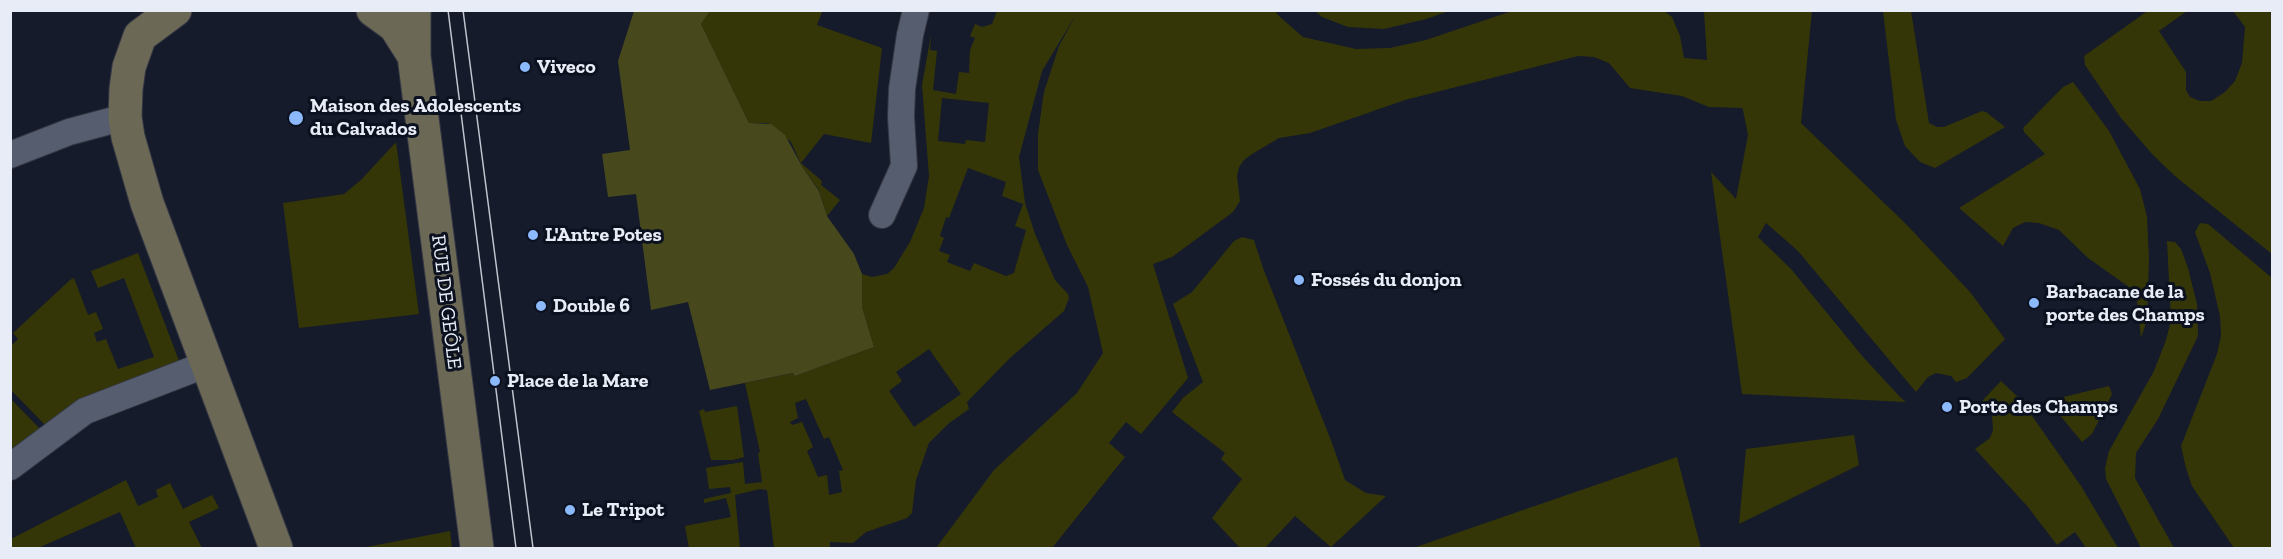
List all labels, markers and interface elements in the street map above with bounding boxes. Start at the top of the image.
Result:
place label: Viveco [537,55,596,79]
marker: Viveco [518,60,532,74]
place label: Maison des Adolescents du Calvados [310,94,521,141]
marker: Maison des Adolescents du Calvados [287,109,305,127]
place label: L'Antre Potes [545,223,662,247]
marker: L'Antre Potes [526,228,540,242]
street label: RUE DE GEÔLE [426,233,466,371]
place label: Fossés du donjon [1311,268,1462,292]
marker: Fossés du donjon [1292,273,1306,287]
place label: Barbacane de la porte des Champs [2046,280,2205,327]
place label: Double 6 [553,294,630,318]
marker: Barbacane de la porte des Champs [2027,296,2041,310]
marker: Double 6 [534,299,548,313]
place label: Place de la Mare [507,369,648,393]
marker: Place de la Mare [488,374,502,388]
place label: Porte des Champs [1959,395,2118,419]
marker: Porte des Champs [1940,400,1954,414]
place label: Le Tripot [582,498,664,522]
marker: Le Tripot [563,503,577,517]

